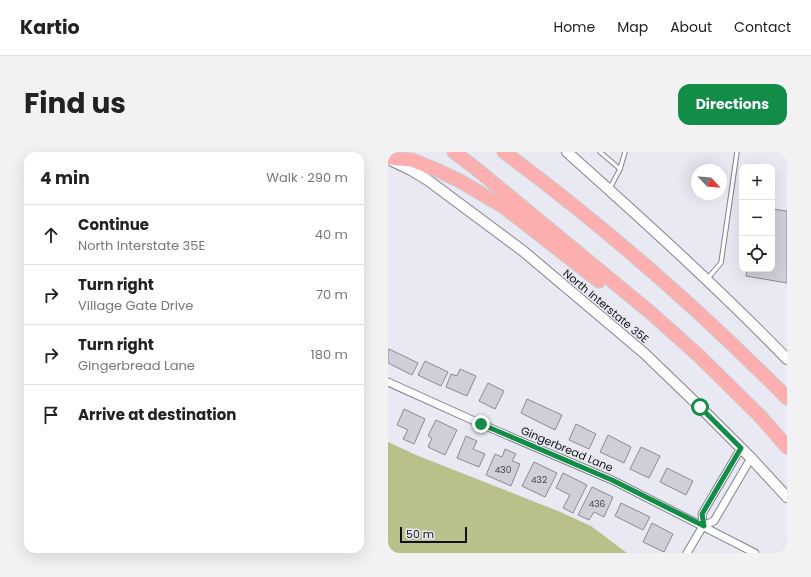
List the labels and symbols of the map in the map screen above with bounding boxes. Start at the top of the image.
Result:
north arrow [691,164,727,200]
street label: North Interstate 35E [560,265,652,347]
route start [691,398,709,416]
route end [472,415,490,433]
street label: Gingerbread Lane [518,422,616,476]
house number: 430 [495,464,512,476]
house number: 432 [531,474,547,486]
house number: 436 [589,498,606,510]
scale bar [400,525,467,544]

